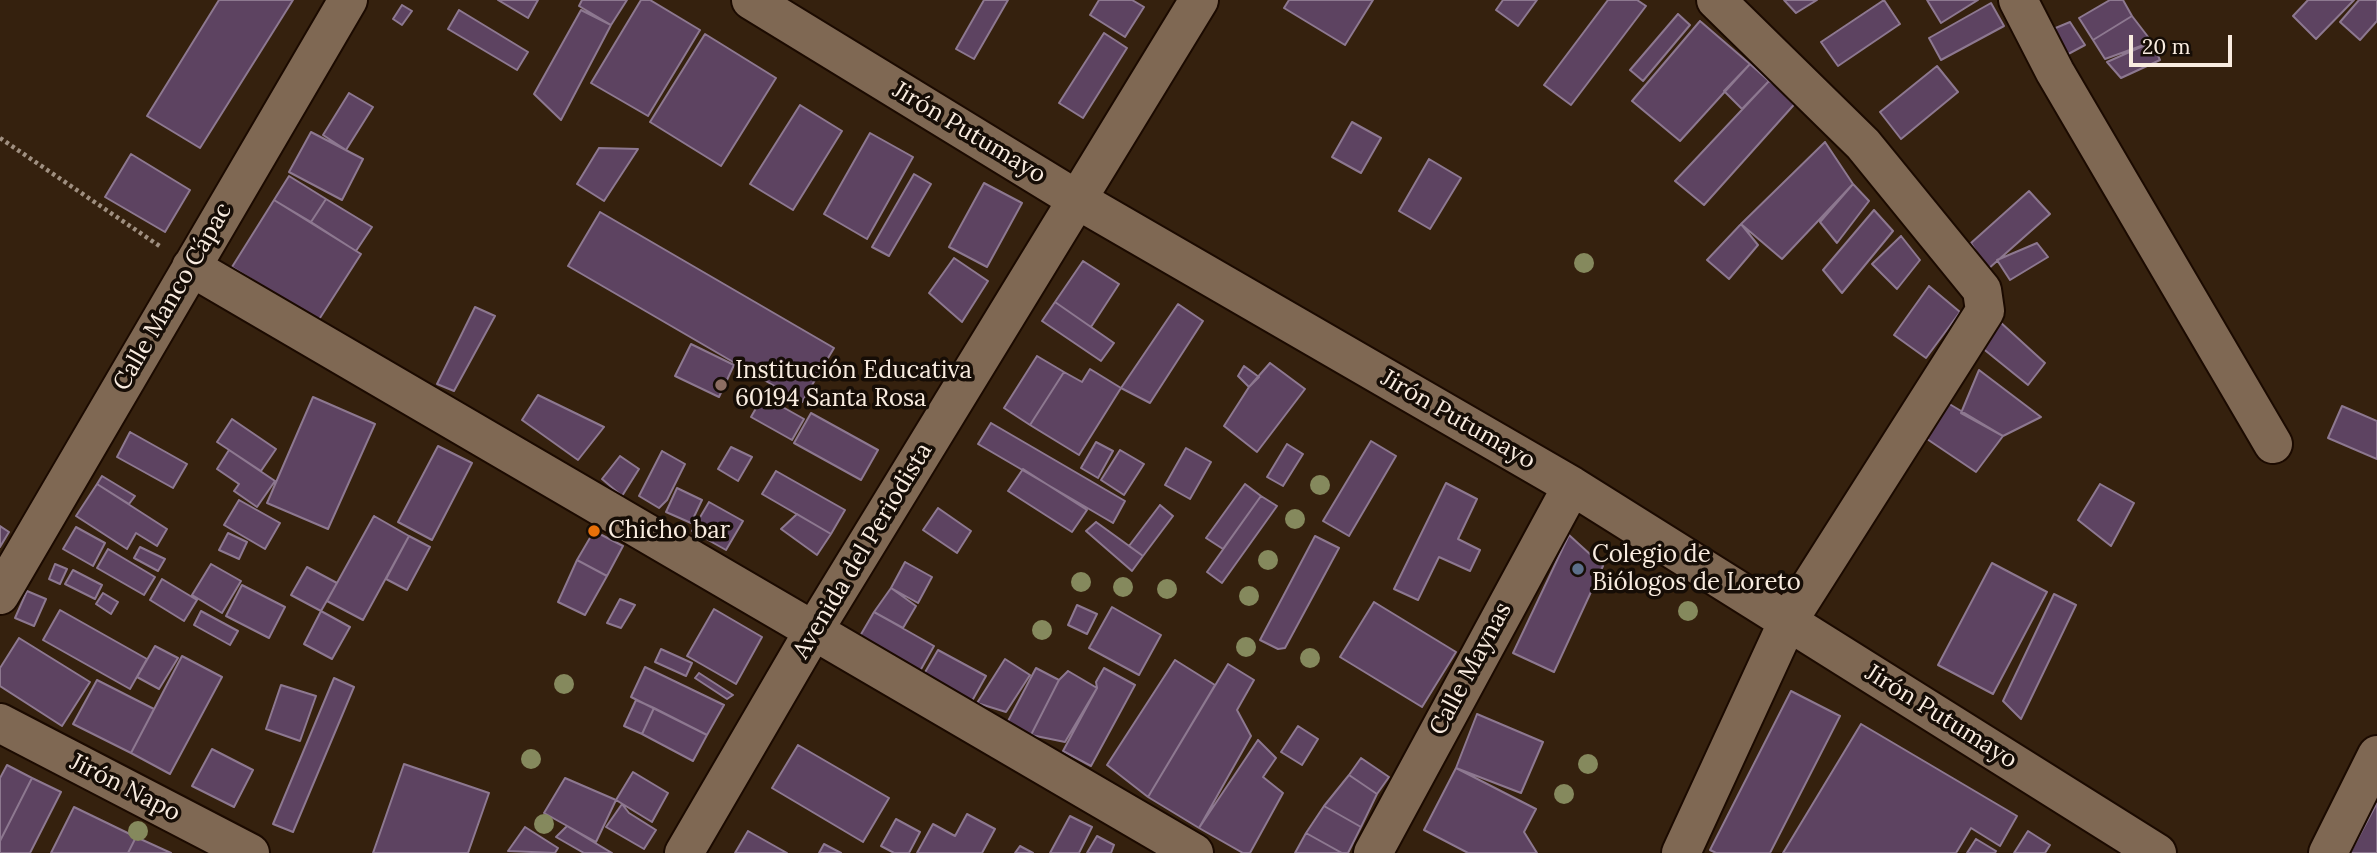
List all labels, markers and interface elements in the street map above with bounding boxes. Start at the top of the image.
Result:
scale bar [2132,21,2235,65]
text: 20 m [2142,33,2191,60]
street label: Jirón Putumayo [887,76,1051,190]
street label: Calle Manco Cápac [107,198,239,396]
place label: Institución Educativa 60194 Santa Rosa [735,357,972,413]
street label: Jirón Putumayo [1376,364,1540,476]
marker: Institución Educativa 60194 Santa Rosa [713,377,729,393]
street label: Avenida del Periodista [787,438,939,664]
place label: Chicho bar [608,517,730,545]
marker: Chicho bar [586,523,602,539]
place label: Colegio de Biólogos de Loreto [1592,541,1801,597]
marker: Colegio de Biólogos de Loreto [1570,561,1586,577]
street label: Calle Maynas [1424,598,1518,740]
street label: Jirón Putumayo [1860,659,2022,775]
street label: Jirón Napo [65,748,185,828]

